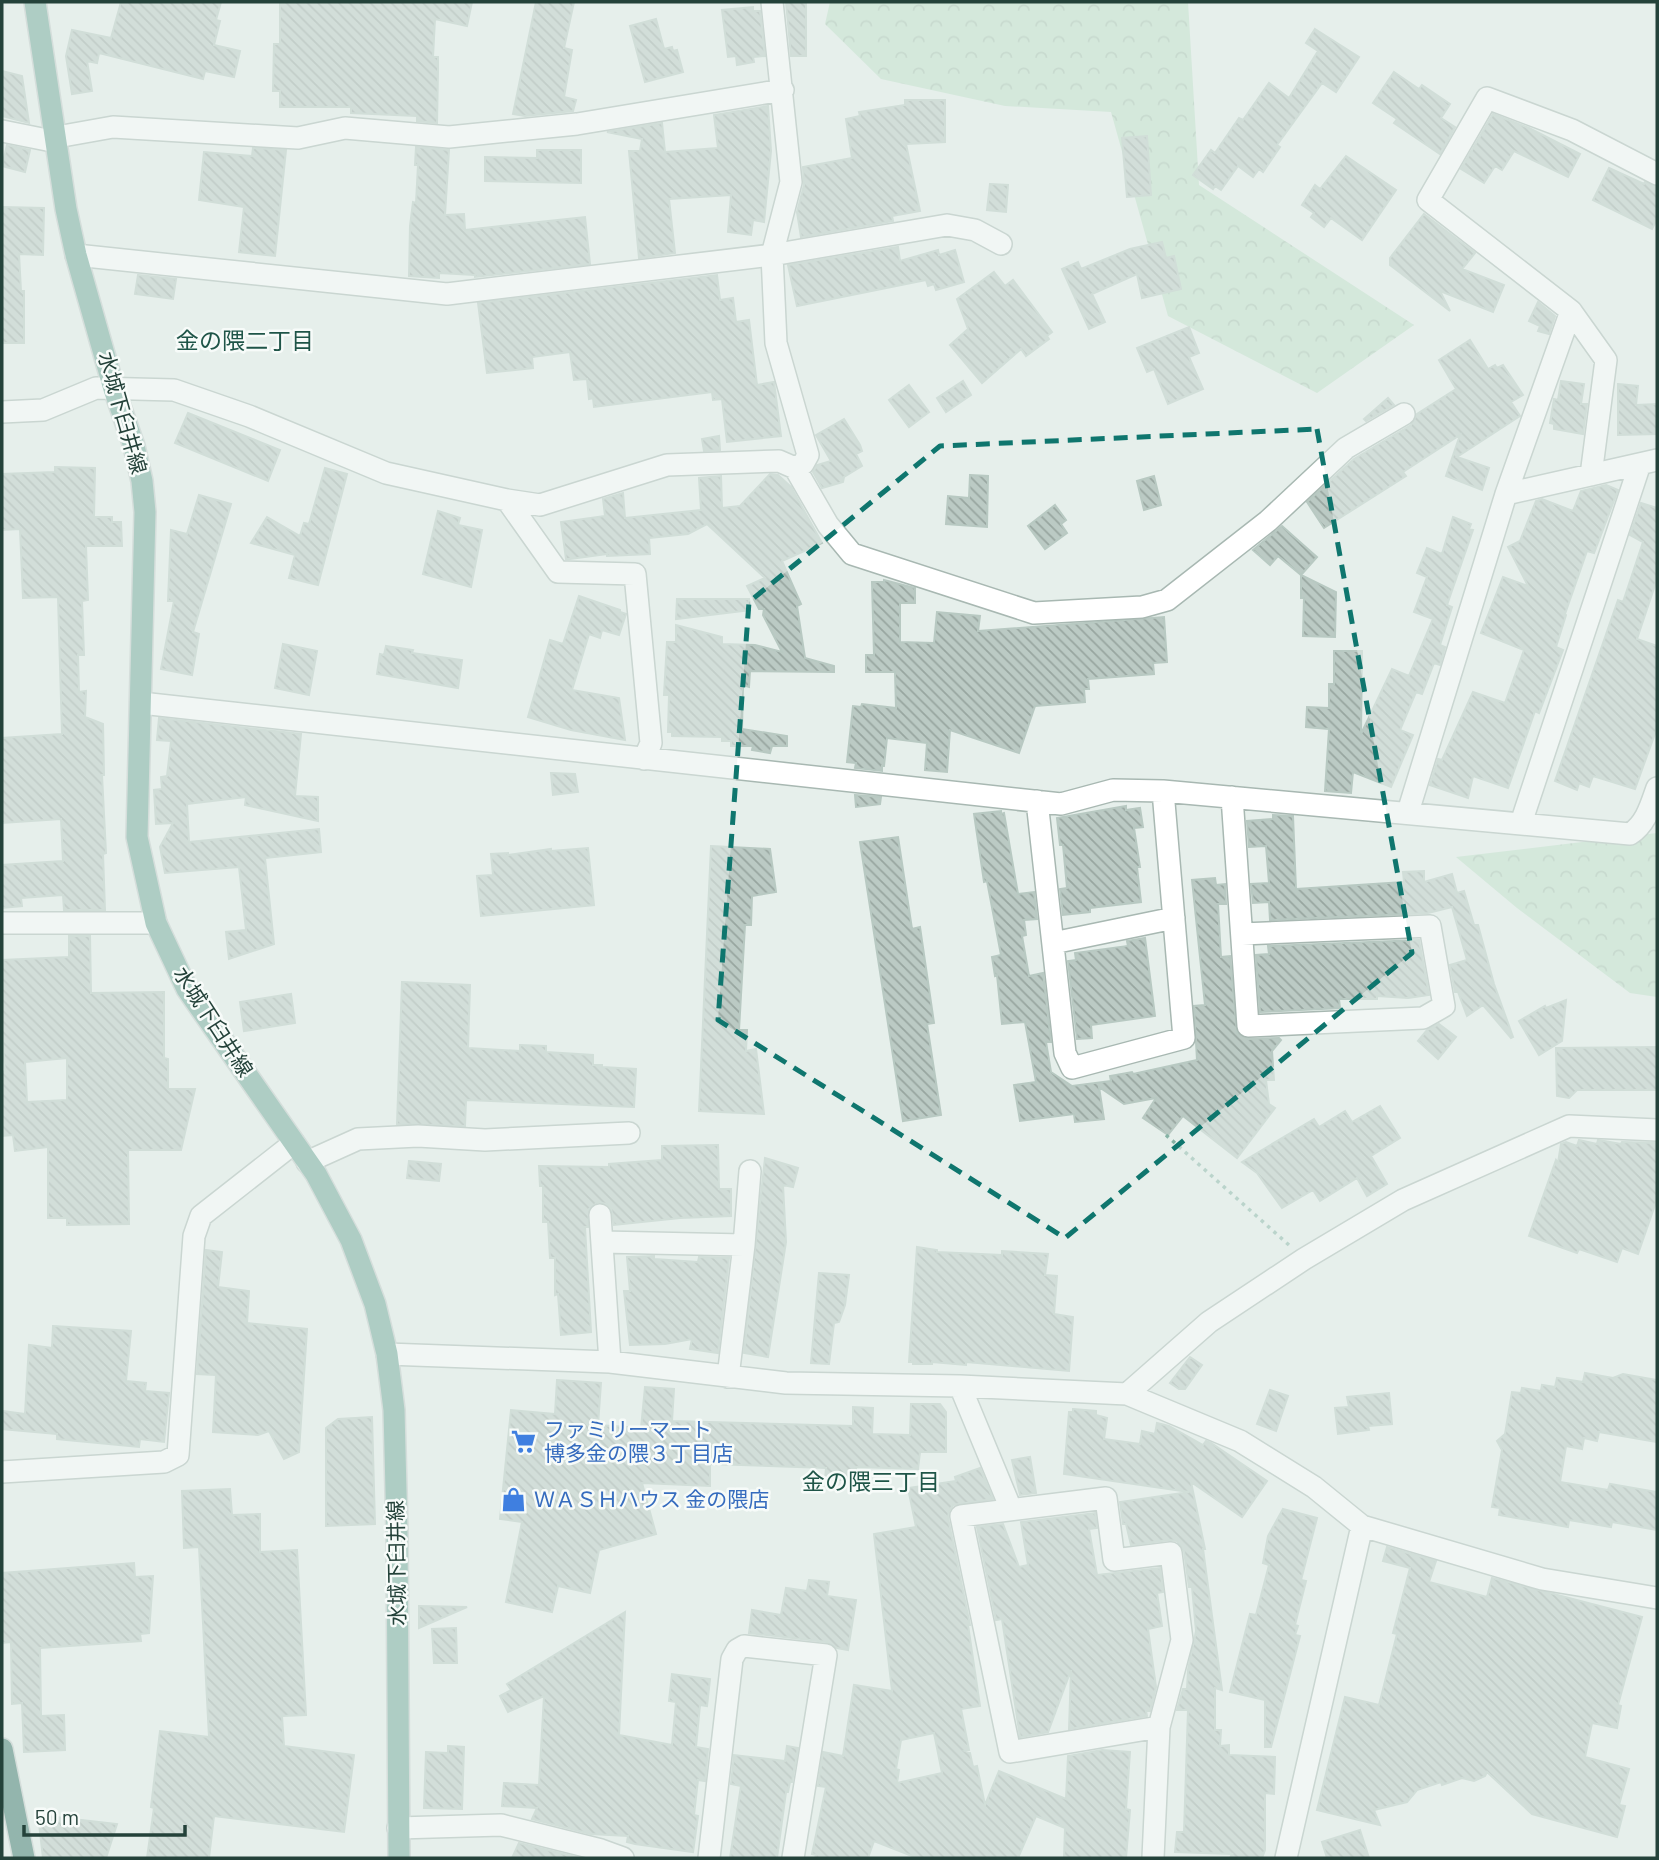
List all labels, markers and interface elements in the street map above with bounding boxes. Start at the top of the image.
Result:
district label: 金の隈二丁目 [176,326,314,354]
street label: 水城下臼井線 [94,349,153,477]
street label: 水城下臼井線 [169,962,259,1081]
place label: ファミリーマート 博多金の隈３丁目店 [544,1416,733,1465]
supermarket icon: ファミリーマート 博多金の隈３丁目店 [510,1428,538,1456]
district label: 金の隈三丁目 [802,1467,940,1495]
shop icon: ＷＡＳＨハウス 金の隈店 [500,1486,528,1514]
place label: ＷＡＳＨハウス 金の隈店 [534,1486,769,1511]
street label: 水城下臼井線 [382,1500,409,1626]
scale bar [24,1794,186,1838]
text: 50 m [35,1804,79,1829]

